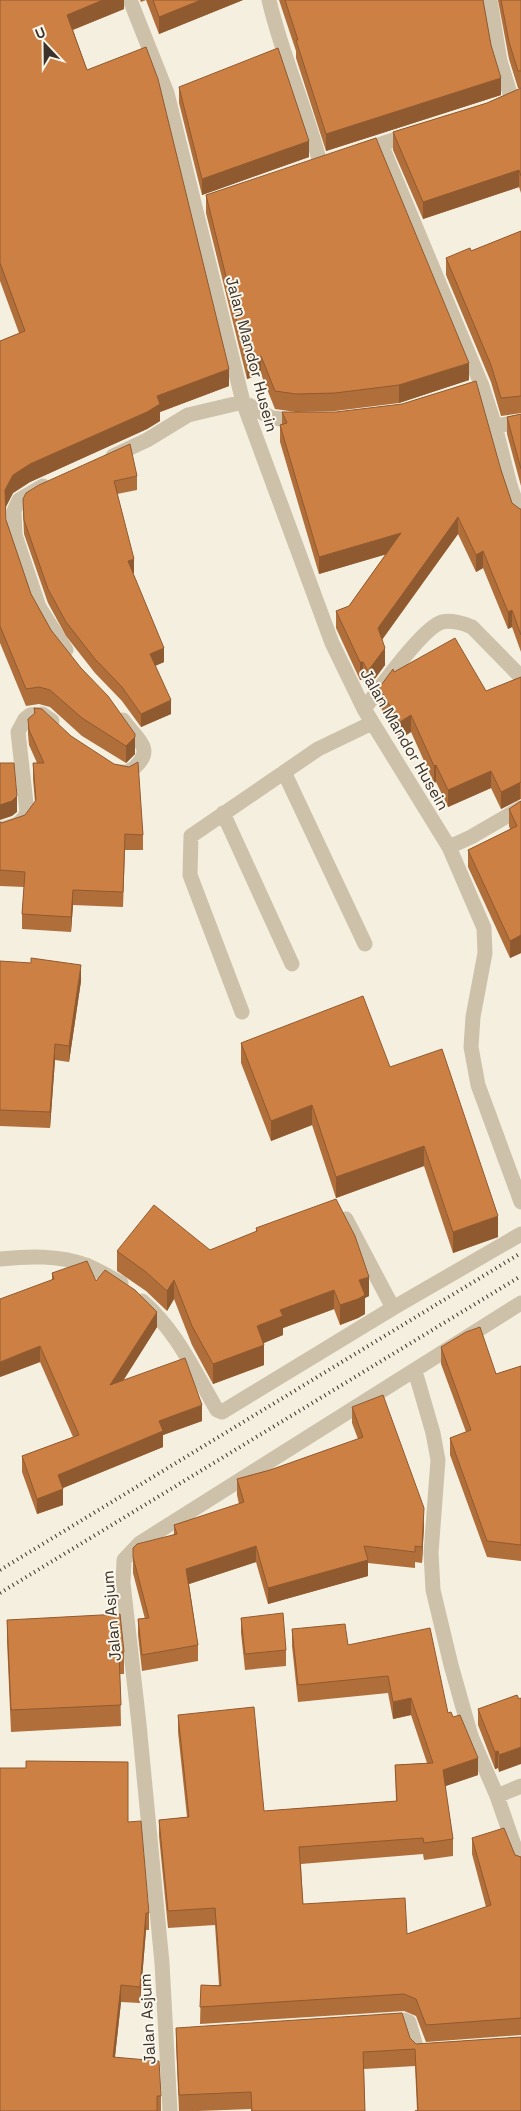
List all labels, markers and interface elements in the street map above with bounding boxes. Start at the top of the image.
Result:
north arrow [20,20,70,70]
text: U [32,23,48,43]
street label: Jalan Mandor Husein [221,274,282,434]
street label: Jalan Mandor Husein [355,665,454,814]
street label: Jalan Asjum [97,1570,126,1662]
street label: Jalan Asjum [135,1973,160,2065]

